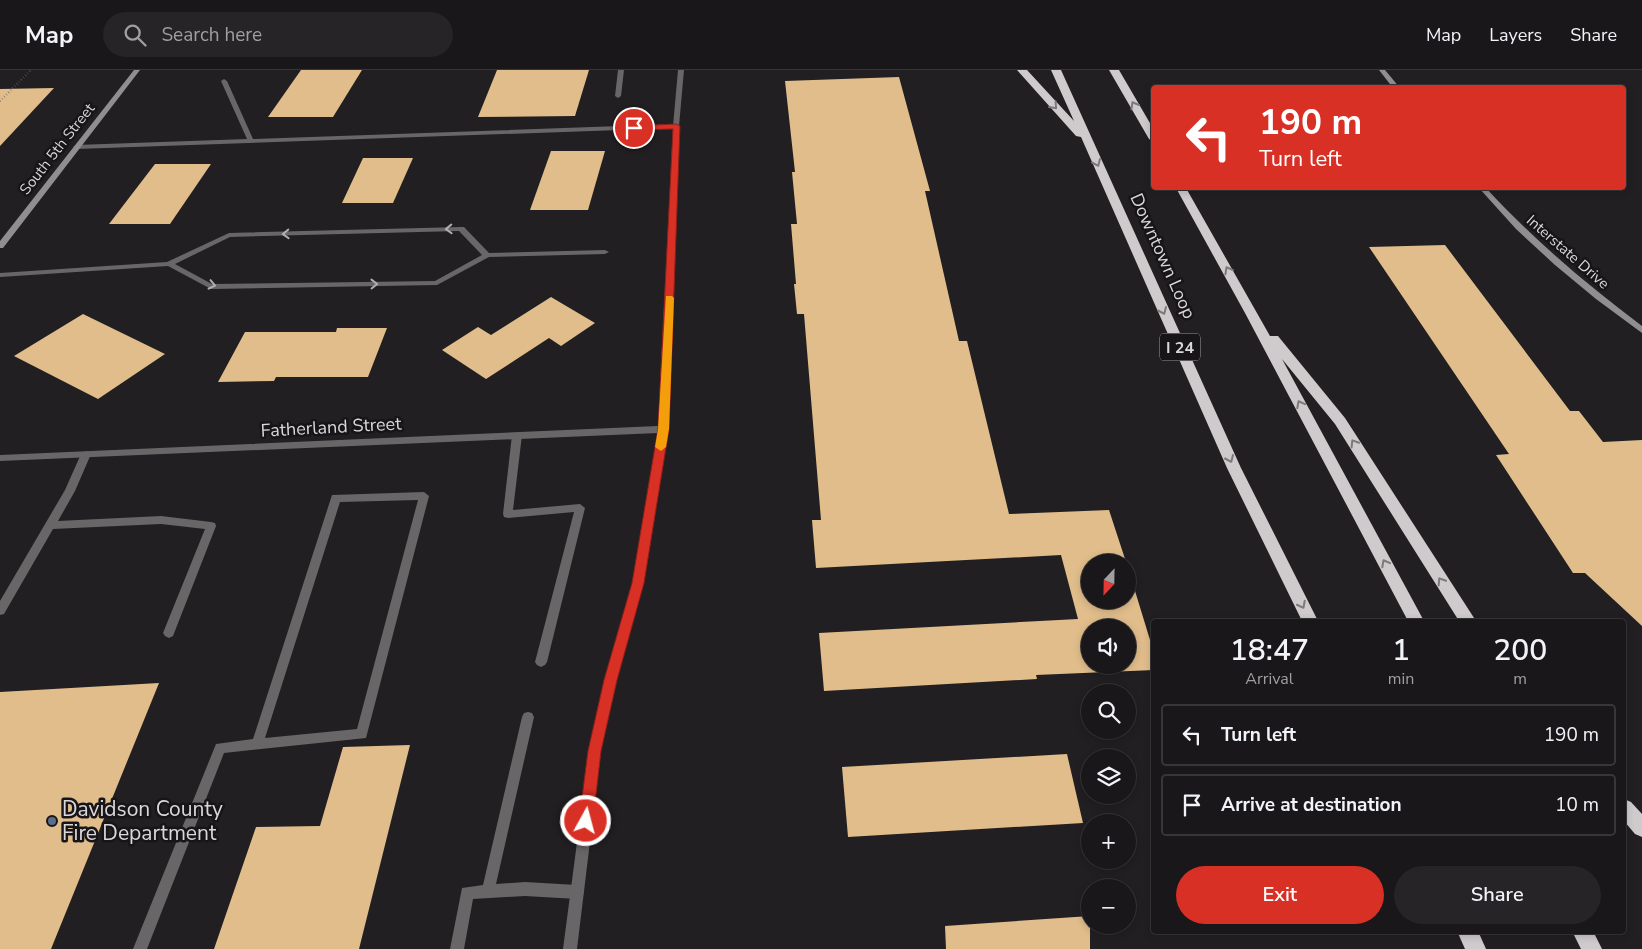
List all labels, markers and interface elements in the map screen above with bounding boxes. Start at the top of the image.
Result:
search box [103,12,453,57]
text: Map [25,19,73,51]
icon: search [121,21,149,49]
text: Search here [161,22,262,48]
text: Map [1426,23,1461,47]
text: Layers [1489,23,1542,47]
text: Share [1570,23,1617,47]
street label: South 5th Street [15,98,100,199]
text: 190 m [1259,99,1362,146]
one-way arrow [1049,100,1058,109]
one-way arrow [1130,101,1140,110]
icon: left [1176,105,1241,170]
pin [613,107,655,149]
icon: arrive [620,114,648,142]
text: Turn left [1259,144,1342,174]
one-way arrow [1090,158,1101,167]
street label: Downtown Loop [1125,190,1201,322]
street label: Interstate Drive [1522,210,1614,294]
one-way arrow [444,224,452,234]
one-way arrow [282,228,290,239]
one-way arrow [1224,267,1234,276]
one-way arrow [208,279,216,290]
one-way arrow [370,279,378,289]
one-way arrow [1157,306,1168,315]
road number: I 24 [1160,334,1200,360]
one-way arrow [1296,400,1306,409]
street label: Fatherland Street [260,411,403,443]
one-way arrow [1351,440,1360,449]
one-way arrow [1223,454,1234,463]
north arrow [1081,554,1136,609]
map controls [1081,554,1136,934]
one-way arrow [1381,559,1391,568]
one-way arrow [1437,577,1447,586]
one-way arrow [1296,600,1306,609]
button: sound [1081,619,1136,674]
text: 18:47 [1230,630,1309,671]
text: 1 [1392,630,1410,671]
text: 200 [1493,630,1547,671]
text: Arrival [1245,668,1293,690]
text: min [1388,668,1414,690]
text: m [1513,668,1527,690]
button: search [1081,684,1136,739]
icon: left [1178,721,1206,749]
text: Turn left [1221,722,1296,748]
text: 190 m [1544,722,1599,748]
button: layers [1081,749,1136,804]
icon: arrive [1178,791,1206,819]
text: Arrive at destination [1221,792,1402,818]
text: 10 m [1555,792,1599,818]
position arrow [559,794,611,846]
place label: Davidson County Fire Department [62,795,223,847]
button: + [1081,814,1136,869]
marker: Davidson County Fire Department [46,815,58,827]
button: Exit [1176,866,1384,924]
button: Share [1394,866,1601,924]
button: − [1081,879,1136,934]

